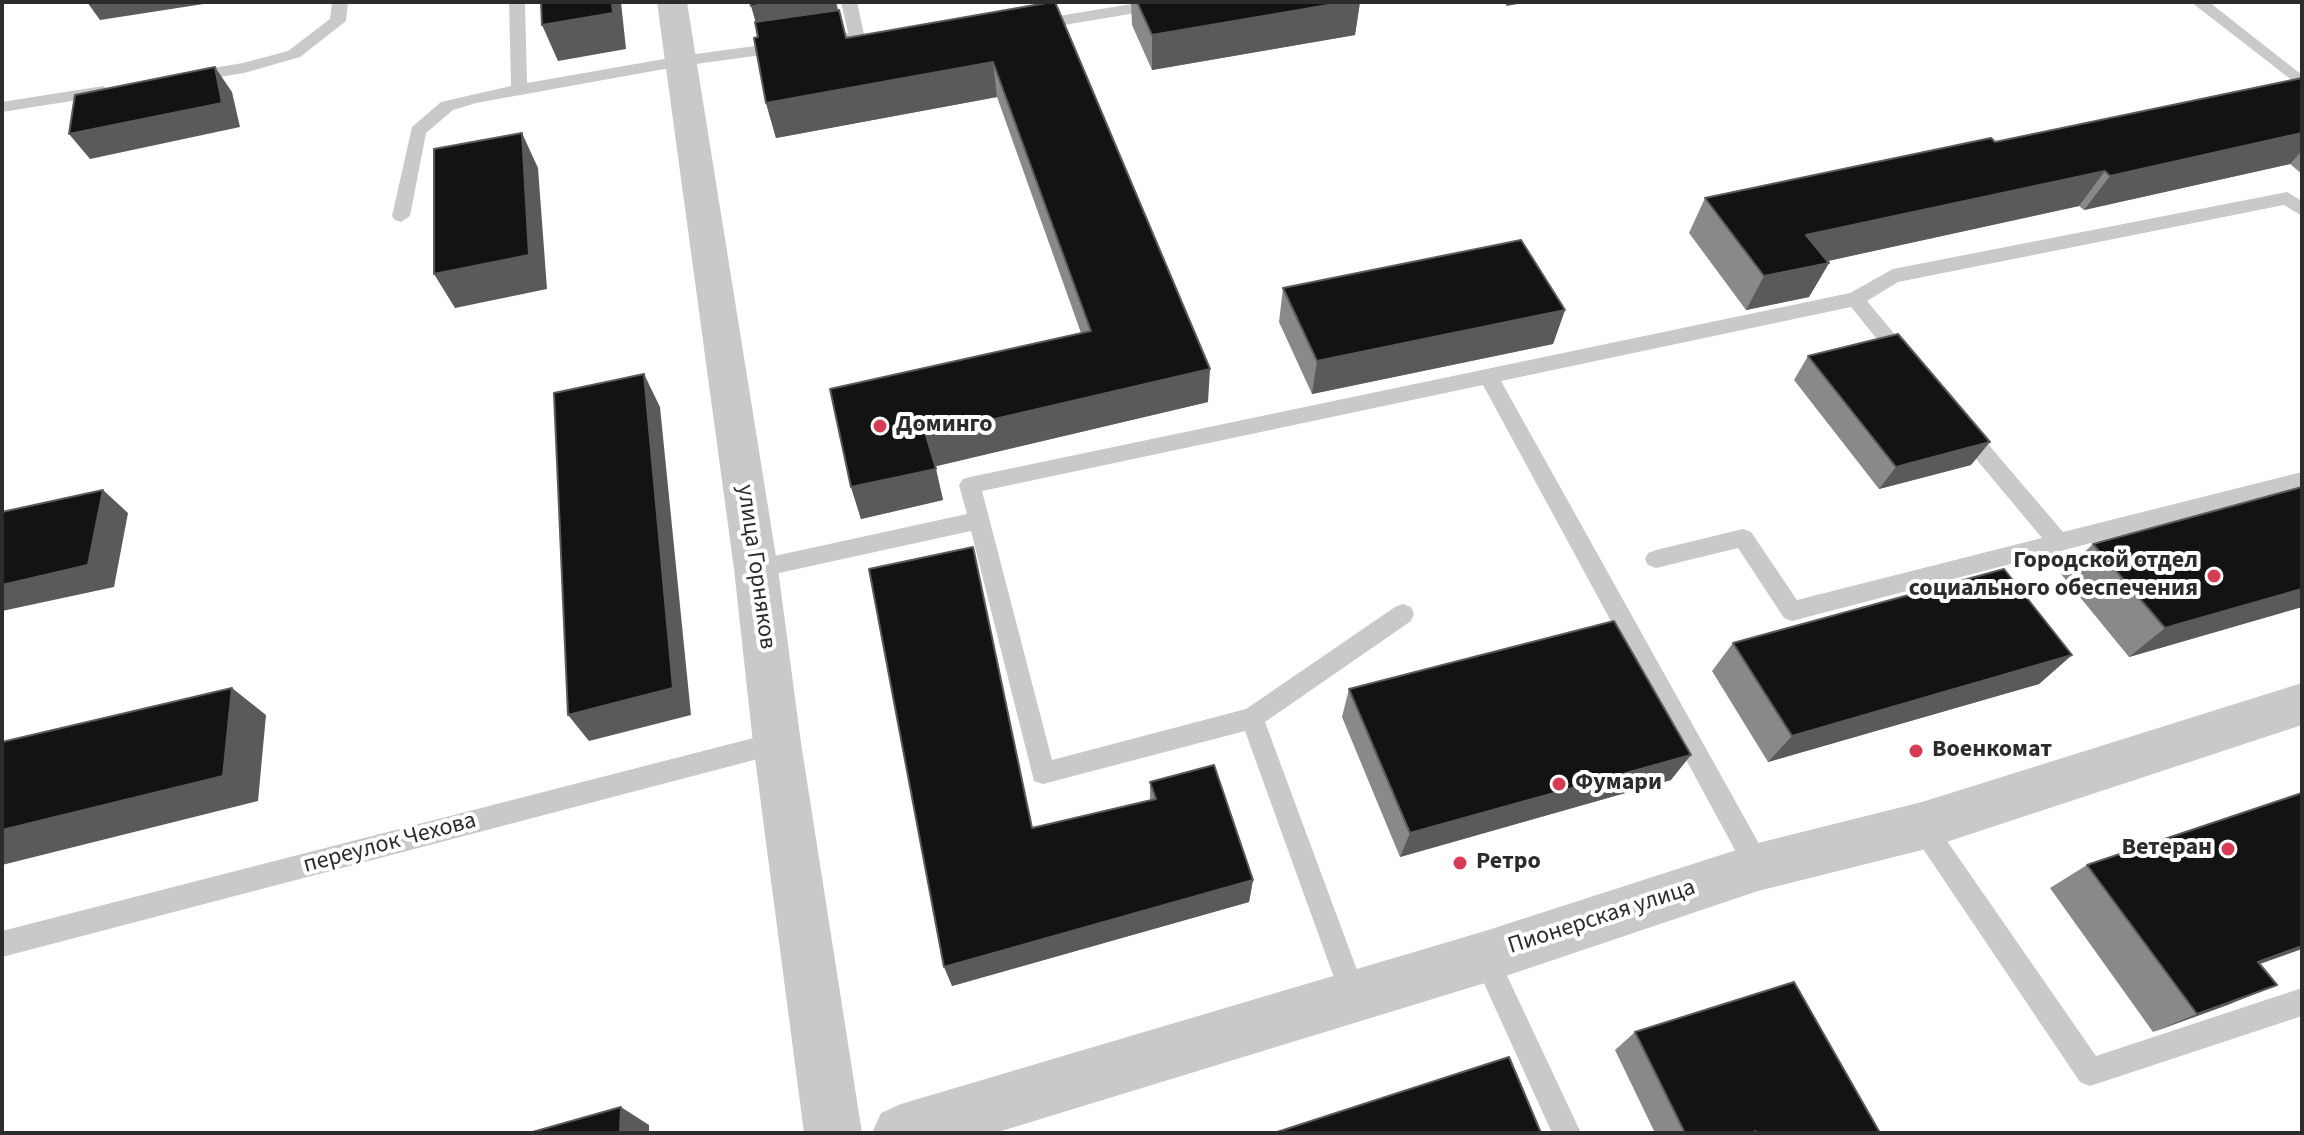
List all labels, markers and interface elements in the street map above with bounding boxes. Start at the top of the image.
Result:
place label: Доминго [896,412,992,440]
marker: Доминго [871,417,889,435]
street label: улица Горняков [729,483,781,651]
place label: Городской отдел социального обеспечения [1909,548,2198,604]
marker: Городской отдел социального обеспечения [2205,567,2223,585]
place label: Военкомат [1932,737,2052,765]
marker: Военкомат [1907,742,1925,760]
place label: Фумари [1575,770,1662,798]
marker: Фумари [1550,775,1568,793]
street label: переулок Чехова [300,807,480,881]
place label: Ветеран [2121,835,2212,863]
marker: Ветеран [2219,840,2237,858]
place label: Ретро [1476,849,1541,877]
marker: Ретро [1451,854,1469,872]
street label: Пионерская улица [1505,874,1699,962]

